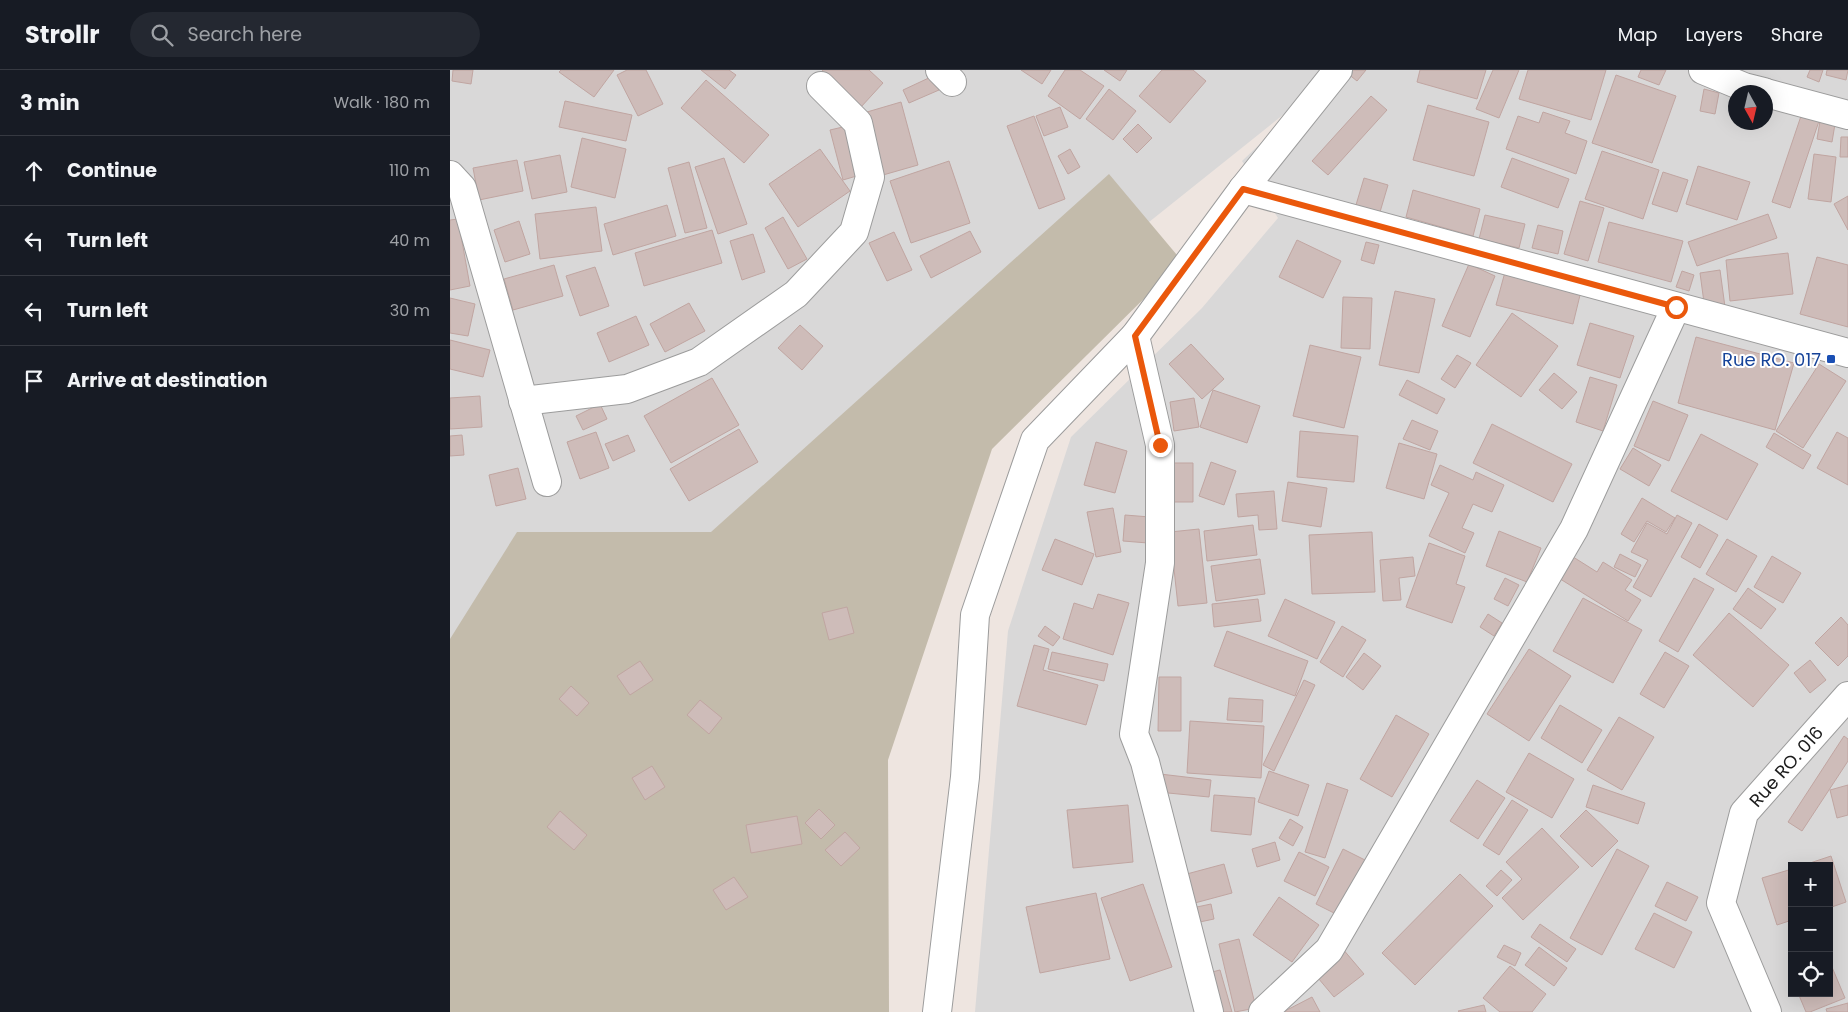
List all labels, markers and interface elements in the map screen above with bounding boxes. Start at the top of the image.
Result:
search box [130,12,480,57]
text: Strollr [25,18,100,51]
icon: search [148,21,176,49]
text: Search here [188,21,302,48]
text: Map [1618,22,1658,47]
text: Layers [1686,22,1743,47]
text: Share [1771,22,1823,47]
north arrow [1728,85,1773,130]
text: 3 min [20,88,80,117]
text: Walk · 180 m [333,91,430,114]
icon: ahead [20,157,48,185]
text: Continue [67,157,157,184]
text: 110 m [389,159,430,182]
icon: left [20,227,48,255]
text: Turn left [67,227,148,254]
text: 40 m [389,229,430,252]
route start [1665,296,1688,319]
icon: left [20,297,48,325]
text: Turn left [67,297,148,324]
text: 30 m [390,299,430,322]
place label: Rue RO. 017 [1722,347,1821,372]
marker: Rue RO. 017 [1825,353,1837,365]
icon: arrive [20,367,48,395]
text: Arrive at destination [67,367,268,394]
route end [1149,434,1172,457]
street label: Rue RO. 016 [1743,720,1829,812]
map controls [1788,862,1833,997]
button: + [1788,862,1833,907]
button: − [1788,907,1833,952]
button: locate [1788,952,1833,997]

